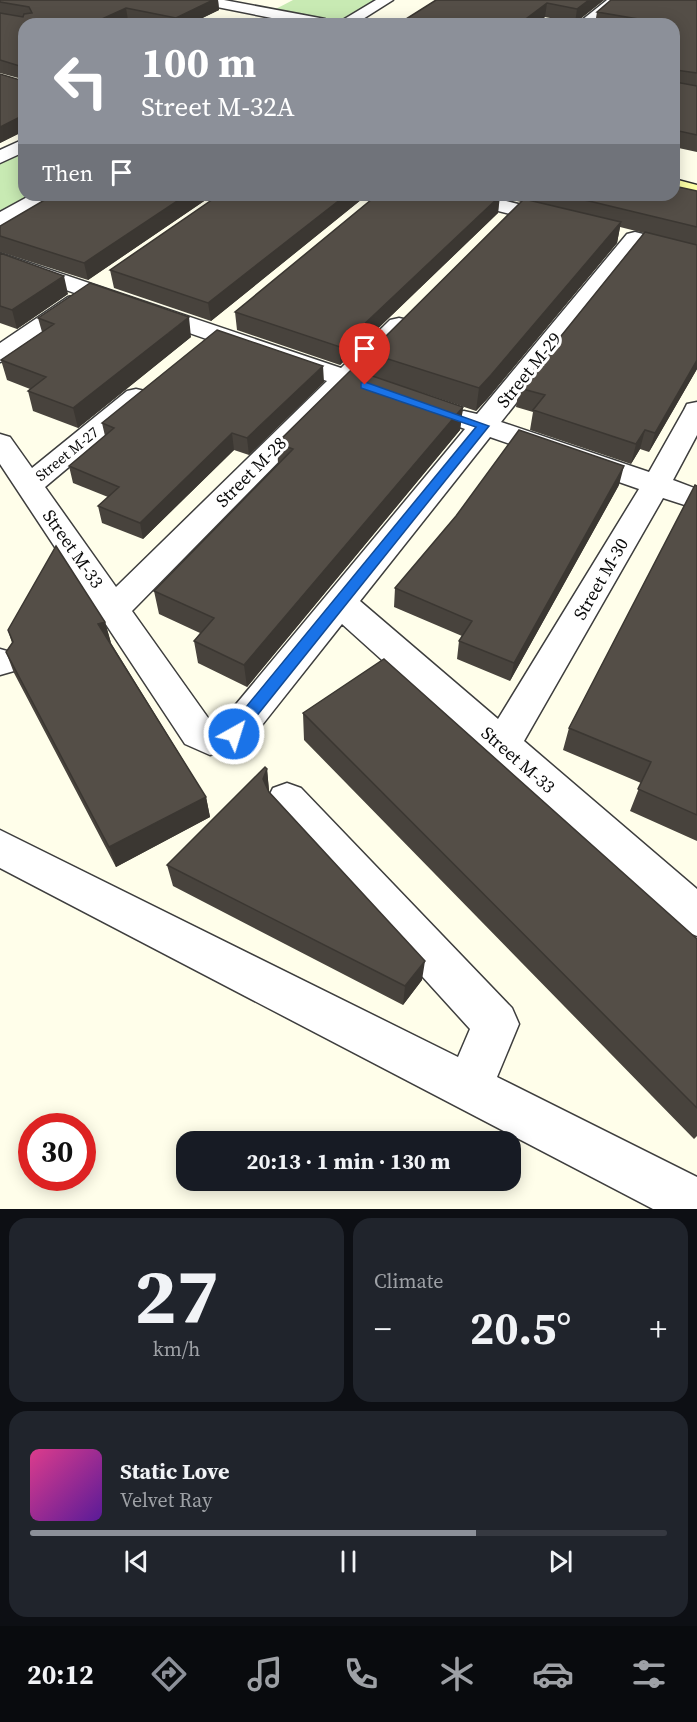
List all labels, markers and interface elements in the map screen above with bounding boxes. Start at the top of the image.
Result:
text: 100 m [141,33,256,91]
icon: left [42,42,120,120]
text: Street M-32A [141,88,295,125]
icon: arrive [105,156,138,189]
text: Then [42,158,93,188]
pin [339,323,390,385]
street label: Street M-29 [490,327,567,413]
icon: arrive [348,332,381,365]
street label: Street M-27 [31,422,103,486]
street label: Street M-28 [210,431,292,513]
street label: Street M-33 [37,504,110,593]
street label: Street M-30 [567,533,634,624]
position arrow [202,702,266,766]
street label: Street M-33 [476,720,561,799]
speed limit sign: 30 [18,1113,96,1191]
text: 20:13 · 1 min · 130 m [247,1146,450,1176]
text: 27 [134,1242,219,1349]
text: Climate [374,1267,443,1295]
text: 20.5° [470,1297,571,1359]
text: − [374,1306,392,1351]
text: + [650,1306,667,1351]
text: km/h [153,1335,200,1363]
text: Static Love [120,1456,230,1486]
text: Velvet Ray [120,1486,212,1514]
icon: previous [120,1545,153,1578]
icon: pause [332,1545,365,1578]
icon: next [544,1545,577,1578]
icon: directions [148,1653,190,1695]
icon: music [244,1653,286,1695]
icon: phone [340,1653,382,1695]
icon: climate [436,1653,478,1695]
icon: car [532,1653,574,1695]
icon: filters [628,1653,670,1695]
text: 20:12 [27,1656,94,1693]

